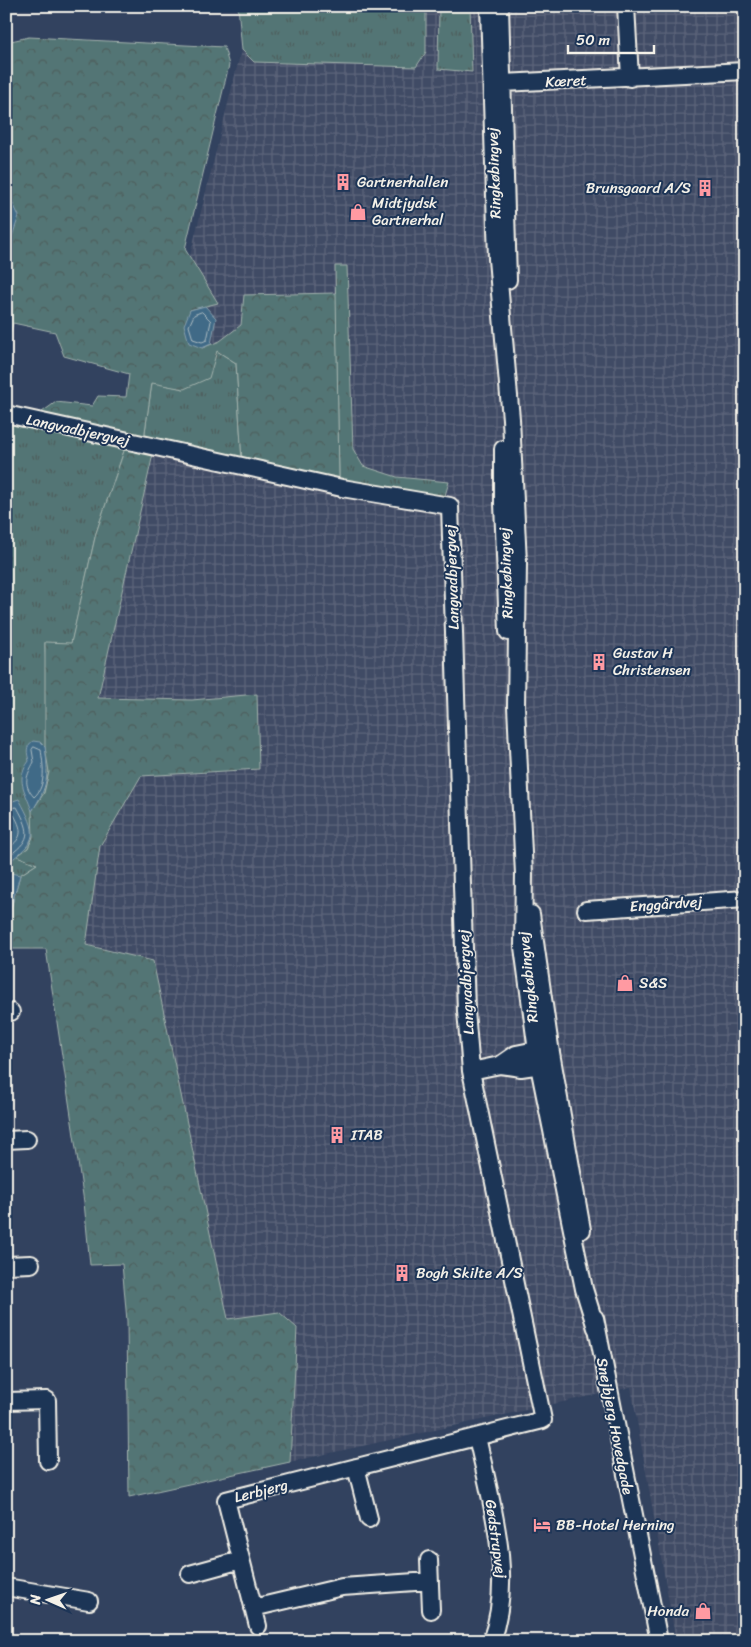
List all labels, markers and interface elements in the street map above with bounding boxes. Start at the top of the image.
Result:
scale bar [568,22,655,54]
text: 50 m [576,27,611,53]
street label: Kæret [544,67,588,95]
street label: Ringkøbingvej [479,127,509,219]
place label: Gartnerhallen [357,169,448,195]
building icon: Gartnerhallen [333,172,353,192]
place label: Brunsgaard A/S [586,175,692,201]
building icon: Brunsgaard A/S [695,178,715,198]
place label: Midtjydsk Gartnerhal [372,190,444,233]
shop icon: Midtjydsk Gartnerhal [348,202,368,222]
street label: Langvadbjergvej [24,406,132,454]
street label: Langvadbjergvej [437,524,467,630]
street label: Ringkøbingvej [491,527,521,619]
place label: Gustav H Christensen [613,640,690,683]
building icon: Gustav H Christensen [589,652,609,672]
street label: Enggårdvej [629,888,703,920]
street label: Langvadbjergvej [450,929,482,1035]
street label: Ringkøbingvej [510,930,546,1024]
place label: S&S [639,970,668,996]
shop icon: S&S [615,973,635,993]
place label: ITAB [350,1122,383,1148]
building icon: ITAB [327,1125,347,1145]
place label: Bogh Skilte A/S [416,1260,523,1286]
building icon: Bogh Skilte A/S [392,1263,412,1283]
street label: Snejbjerg Hovedgade [589,1355,641,1497]
street label: Lerbjerg [231,1472,291,1510]
street label: Gødstrupvej [478,1498,514,1580]
place label: BB-Hotel Herning [556,1512,675,1538]
hotel icon: BB-Hotel Herning [532,1515,552,1535]
north arrow [22,1574,72,1624]
text: N [23,1594,48,1606]
place label: Honda [647,1598,689,1624]
shop icon: Honda [693,1601,713,1621]

